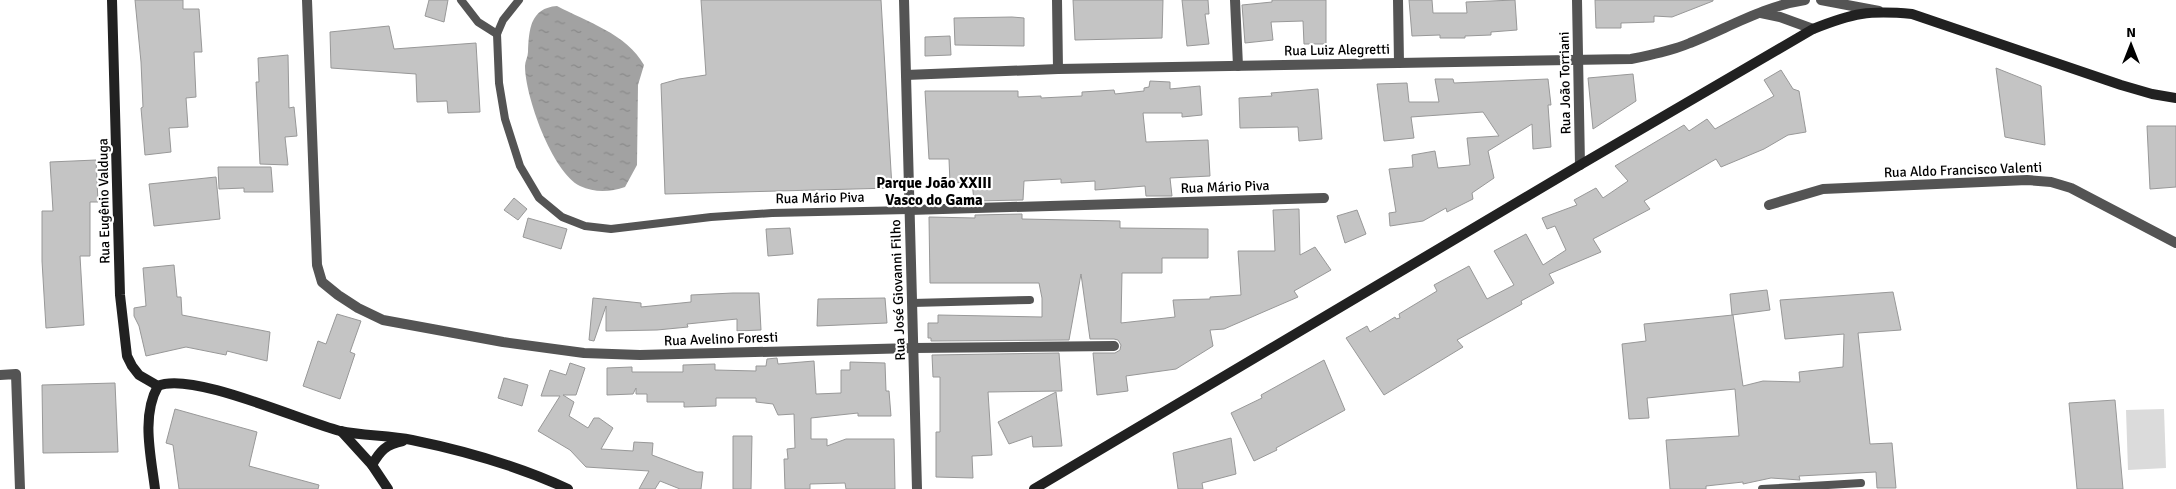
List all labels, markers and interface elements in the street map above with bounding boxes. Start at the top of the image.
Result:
north arrow [2106,20,2156,70]
text: N [2126,24,2136,41]
street label: Rua João Torriani [1556,31,1574,135]
street label: Rua Luiz Alegretti [1284,41,1390,59]
street label: Rua Eugênio Valduga [94,138,114,264]
street label: Rua Aldo Francisco Valenti [1884,159,2042,181]
district label: Parque João XXIII Vasco do Gama [876,174,992,209]
street label: Rua Mário Piva [1180,177,1270,197]
street label: Rua Mário Piva [775,189,865,207]
street label: Rua José Giovanni Filho [887,219,909,361]
street label: Rua Avelino Foresti [664,329,778,349]

